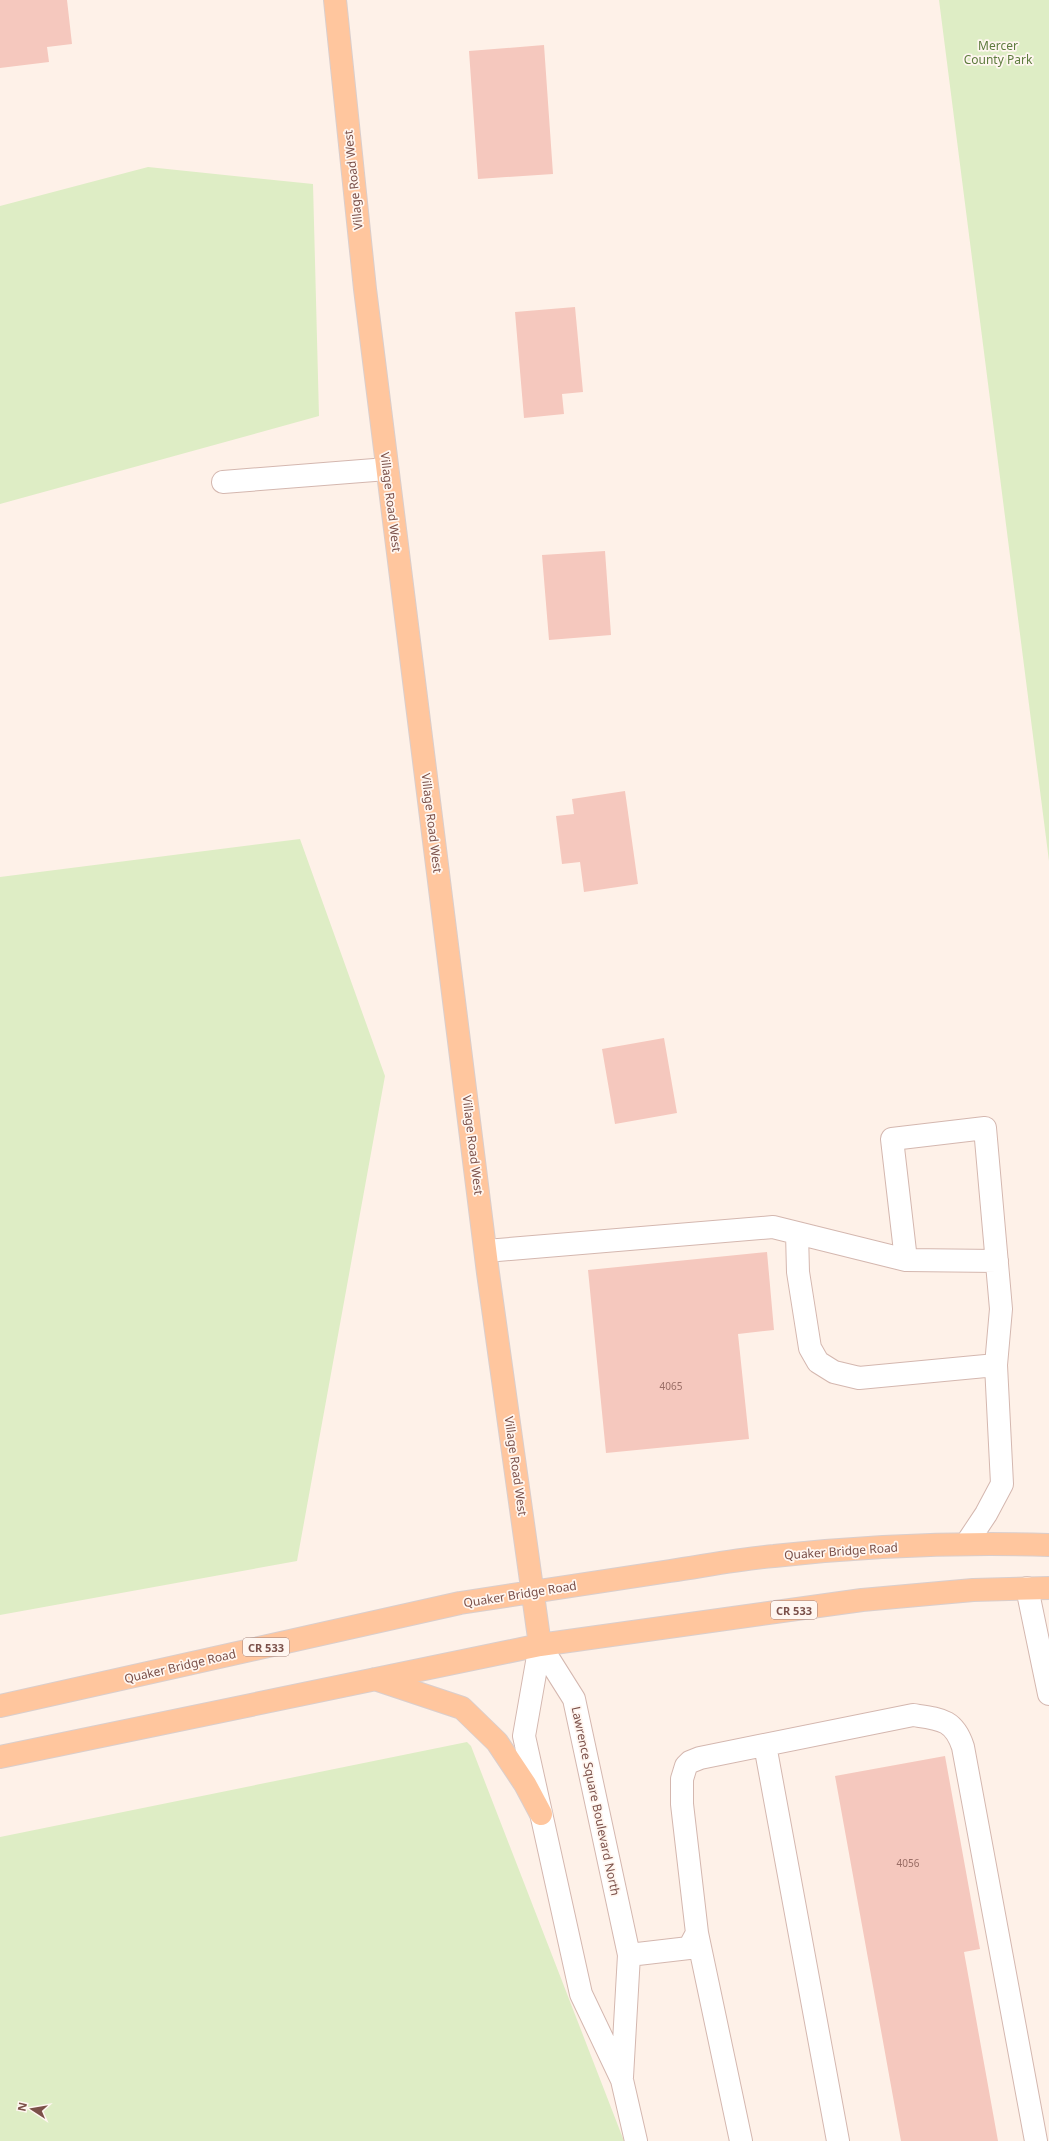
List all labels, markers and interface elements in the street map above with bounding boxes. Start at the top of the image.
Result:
park label: Mercer County Park [964,37,1033,68]
street label: Village Road West [339,129,367,231]
street label: Village Road West [376,451,406,553]
street label: Village Road West [417,772,447,874]
street label: Village Road West [458,1094,488,1196]
house number: 4065 [660,1379,683,1393]
street label: Village Road West [501,1415,531,1517]
street label: Quaker Bridge Road [783,1539,899,1563]
street label: Quaker Bridge Road [462,1577,578,1611]
road number: CR 533 [771,1601,817,1619]
road number: CR 533 [243,1638,289,1656]
street label: Quaker Bridge Road [122,1645,238,1687]
street label: Lawrence Square Boulevard North [568,1705,624,1897]
house number: 4056 [897,1856,920,1870]
north arrow [12,2089,52,2129]
text: N [13,2101,30,2113]

